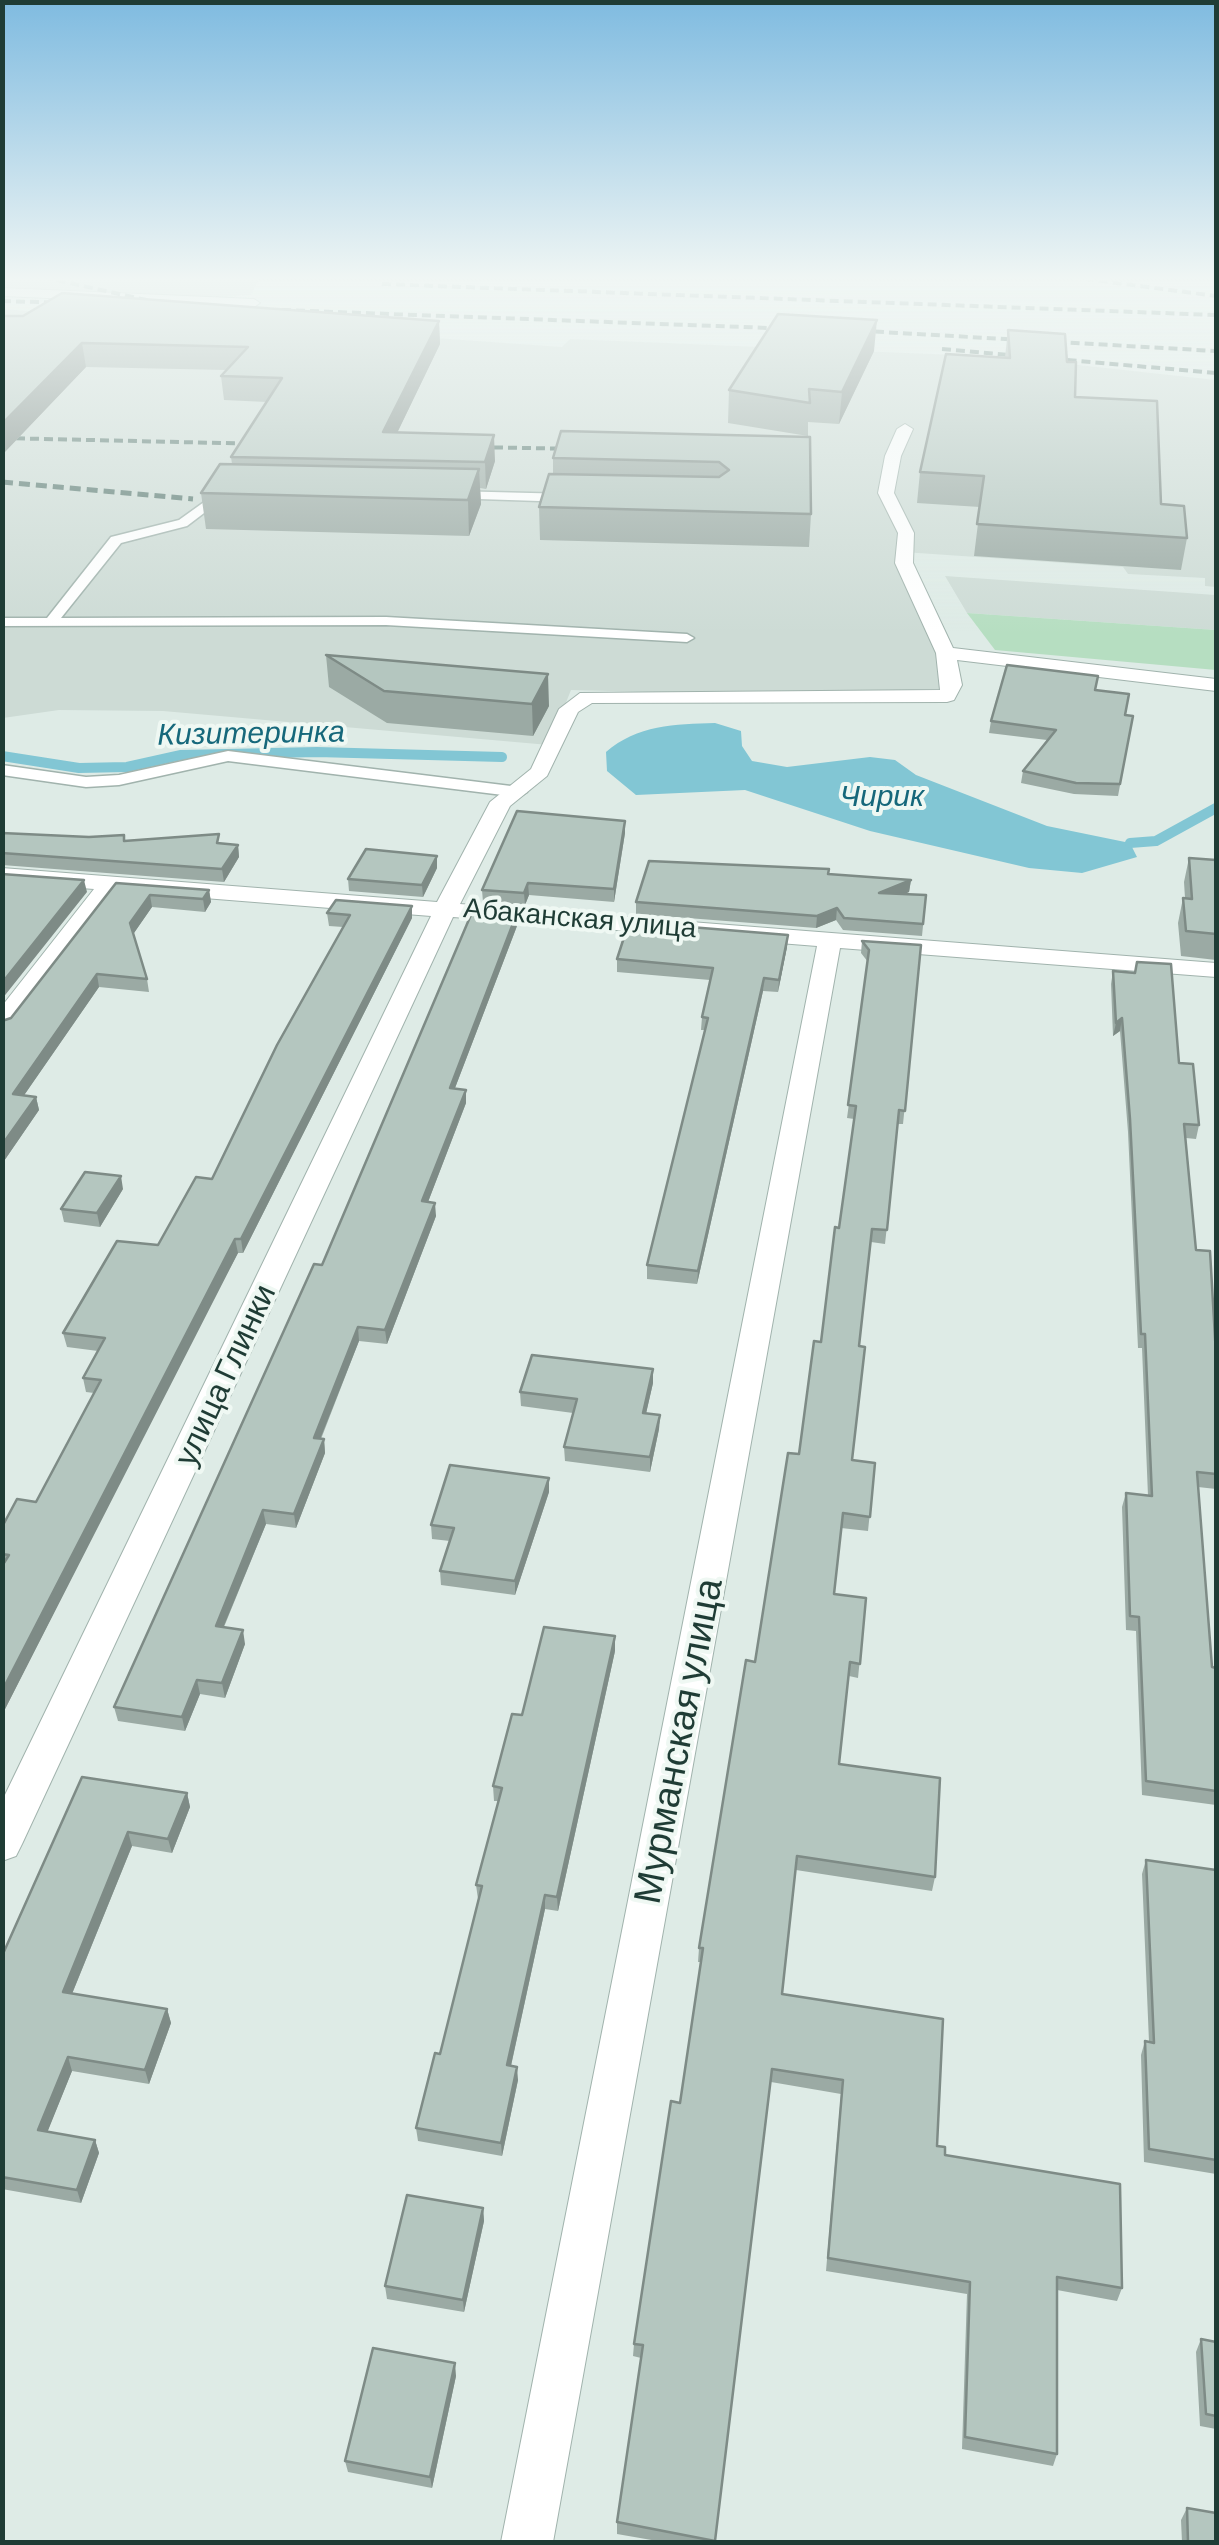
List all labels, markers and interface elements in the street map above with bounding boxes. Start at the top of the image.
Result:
water label: Кизитеринка [157,713,345,753]
water label: Чирик [840,778,924,814]
street label: Абаканская улица [462,891,698,945]
street label: улица Глинки [166,1278,284,1472]
street label: Мурманская улица [624,1575,732,1907]

